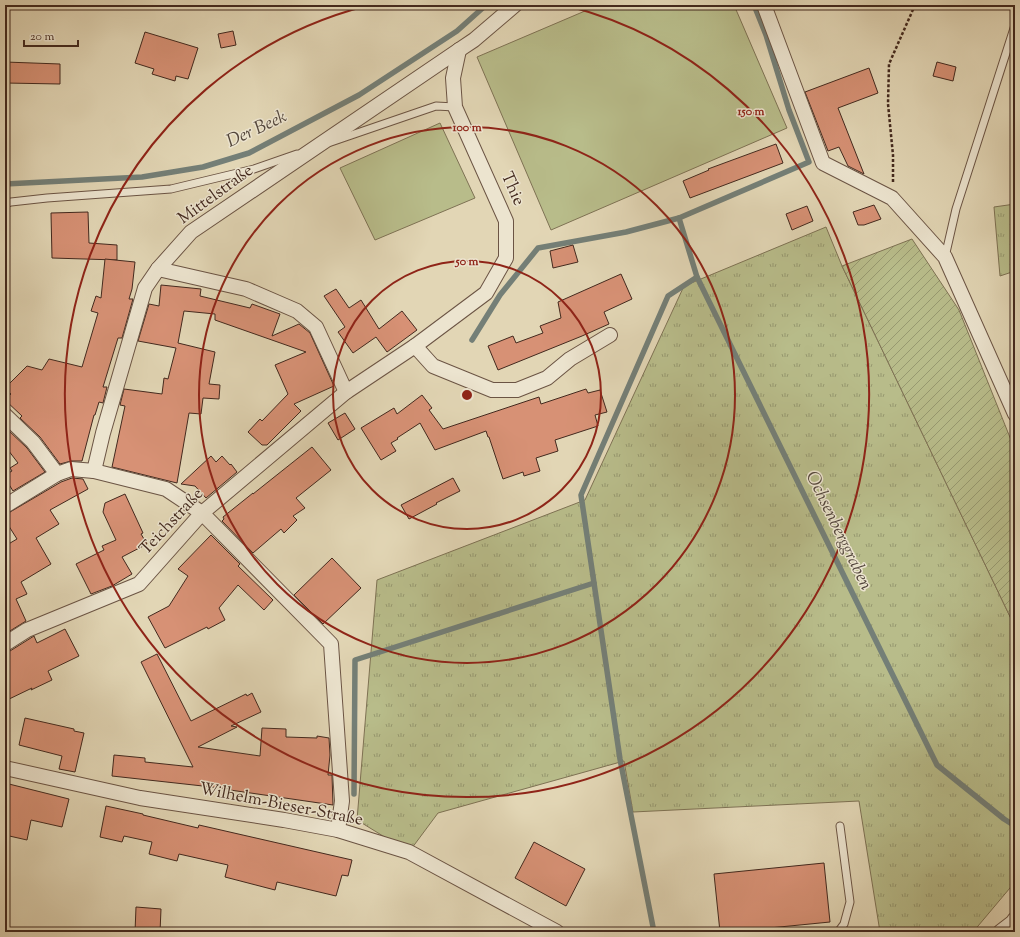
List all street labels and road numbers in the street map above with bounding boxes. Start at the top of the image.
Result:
street label: Mittelstraße [173,159,259,231]
street label: Thie [494,168,530,210]
street label: Teichstraße [134,483,210,561]
street label: Wilhelm-Bieser-Straße [197,777,365,833]

